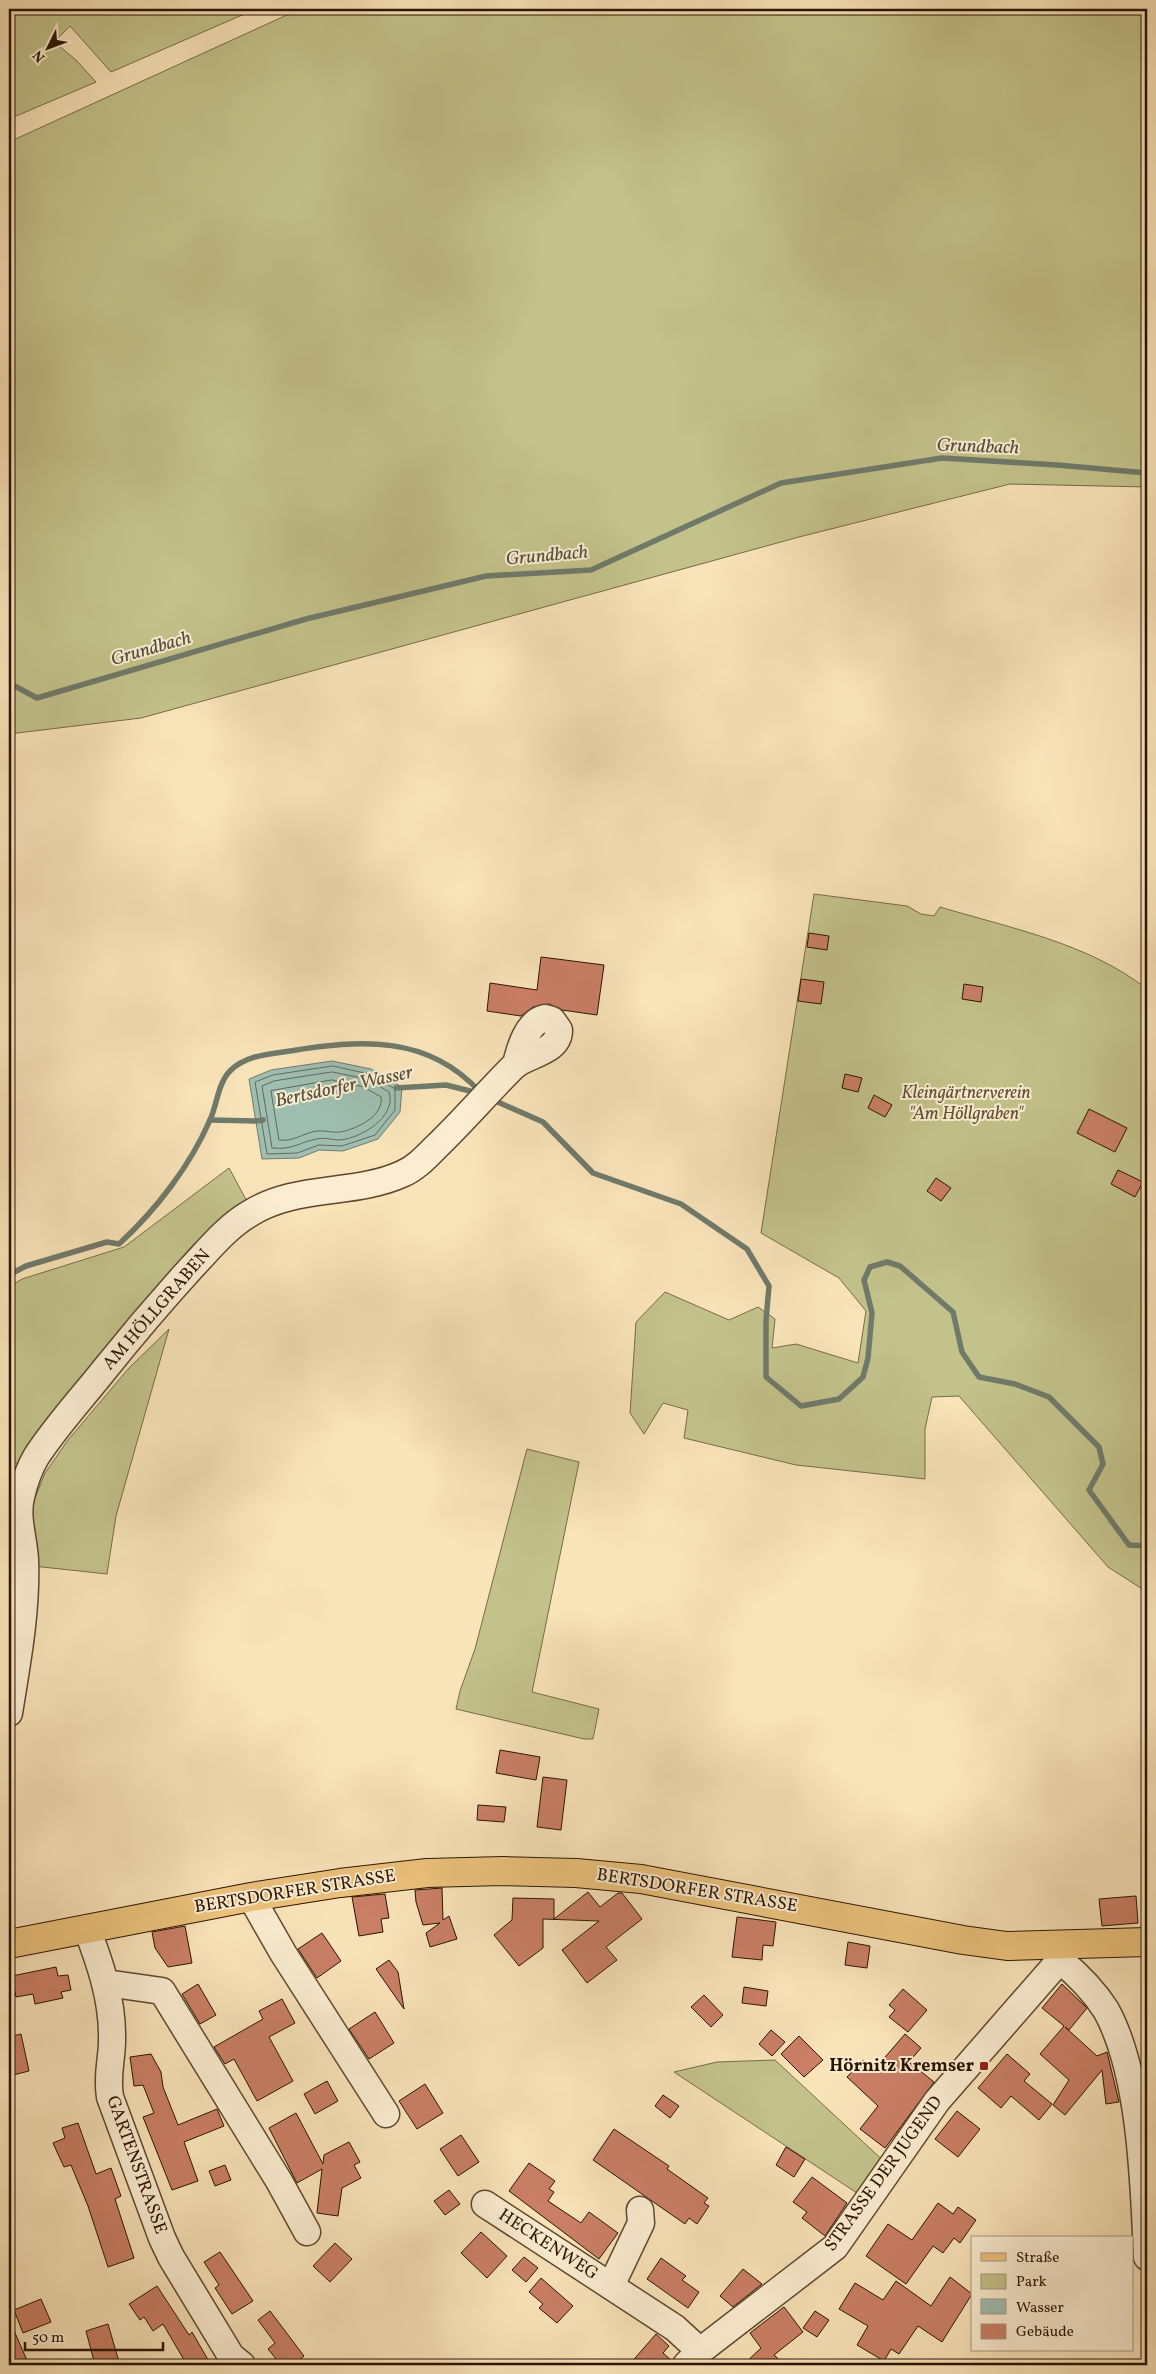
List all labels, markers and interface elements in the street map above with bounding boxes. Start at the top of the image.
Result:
north arrow [22,22,72,72]
text: N [29,46,50,66]
water label: Grundbach [936,433,1020,461]
water label: Grundbach [505,539,589,573]
water label: Grundbach [108,625,194,673]
water label: Bertsdorfer Wasser [273,1060,416,1114]
park label: Kleingärtnerverein "Am Höllgraben" [901,1081,1031,1127]
street label: AM HÖLLGRABEN [97,1244,217,1376]
street label: BERTSDORFER STRASSE [595,1863,799,1919]
street label: BERTSDORFER STRASSE [193,1864,397,1920]
place label: Hörnitz Kremser [829,2054,974,2079]
marker: Hörnitz Kremser [978,2060,990,2072]
street label: STRASSE DER JUGEND [819,2091,949,2257]
street label: GARTENSTRASSE [99,2092,173,2238]
street label: HECKENWEG [493,2203,603,2287]
legend [971,2236,1134,2352]
text: Straße [1016,2248,1059,2269]
text: Park [1016,2272,1047,2293]
text: Wasser [1016,2298,1064,2319]
scale bar [25,2319,162,2351]
text: Gebäude [1016,2322,1074,2343]
text: 50 m [32,2328,64,2349]

